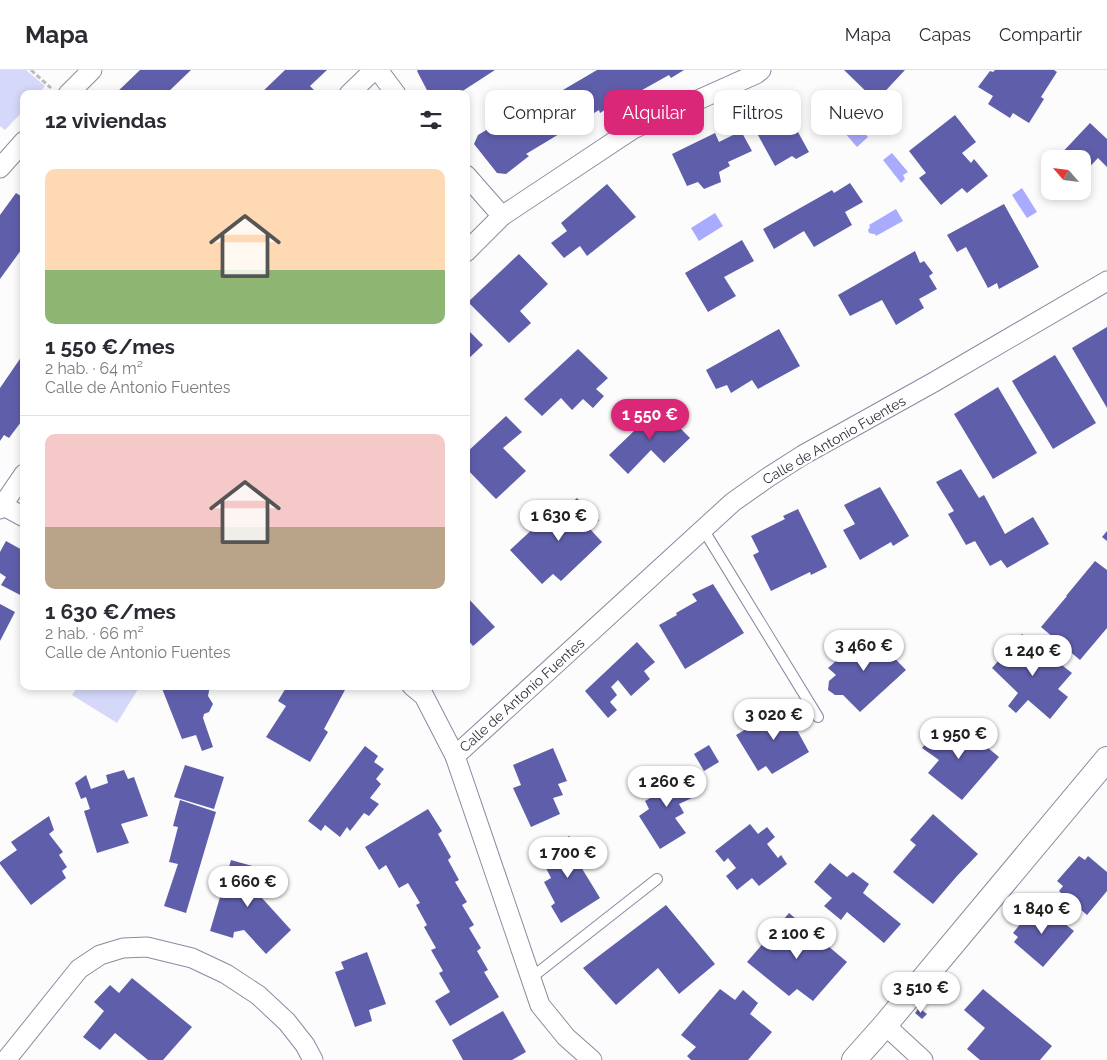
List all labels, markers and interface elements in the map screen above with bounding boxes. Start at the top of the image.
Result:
text: Mapa [25,20,88,49]
text: Mapa [845,24,891,45]
text: Capas [919,24,971,45]
text: Compartir [999,24,1082,45]
chip: Comprar [485,90,594,135]
chip: Alquilar [604,90,704,135]
chip: Filtros [714,90,801,135]
chip: Nuevo [811,90,902,135]
icon: filters [417,106,445,134]
text: 12 viviendas [45,108,167,133]
north arrow [1041,150,1091,200]
map controls [1041,150,1091,200]
icon: home [200,201,290,291]
text: 1 550 €/mes [45,334,175,359]
text: 2 hab. · 64 m² [45,359,143,378]
text: Calle de Antonio Fuentes [45,378,230,397]
street label: Calle de Antonio Fuentes [760,392,908,487]
pin: 1 550 € [604,398,696,441]
text: 1 550 € [622,405,678,424]
icon: home [200,467,290,557]
pin: 1 630 € [513,500,605,542]
text: 1 630 € [531,506,587,525]
text: 1 630 €/mes [45,599,176,624]
text: 2 hab. · 66 m² [45,624,144,643]
pin: 3 460 € [818,630,910,672]
pin: 1 240 € [987,634,1079,677]
street label: Calle de Antonio Fuentes [456,635,588,755]
text: 3 460 € [835,636,893,655]
text: 1 240 € [1005,641,1061,660]
text: Calle de Antonio Fuentes [45,643,230,662]
pin: 3 020 € [728,698,820,741]
text: 3 020 € [745,705,803,724]
pin: 1 950 € [913,718,1005,760]
text: 1 950 € [931,724,987,743]
pin: 1 260 € [621,766,713,808]
text: 1 260 € [639,772,695,791]
pin: 1 700 € [522,836,614,879]
text: 1 700 € [540,843,596,862]
pin: 1 660 € [202,866,294,908]
text: 1 660 € [219,872,277,891]
pin: 1 840 € [996,892,1088,935]
text: 1 840 € [1014,899,1070,918]
pin: 2 100 € [751,918,843,960]
text: 2 100 € [768,924,826,943]
pin: 3 510 € [875,972,967,1014]
text: 3 510 € [893,978,949,997]

